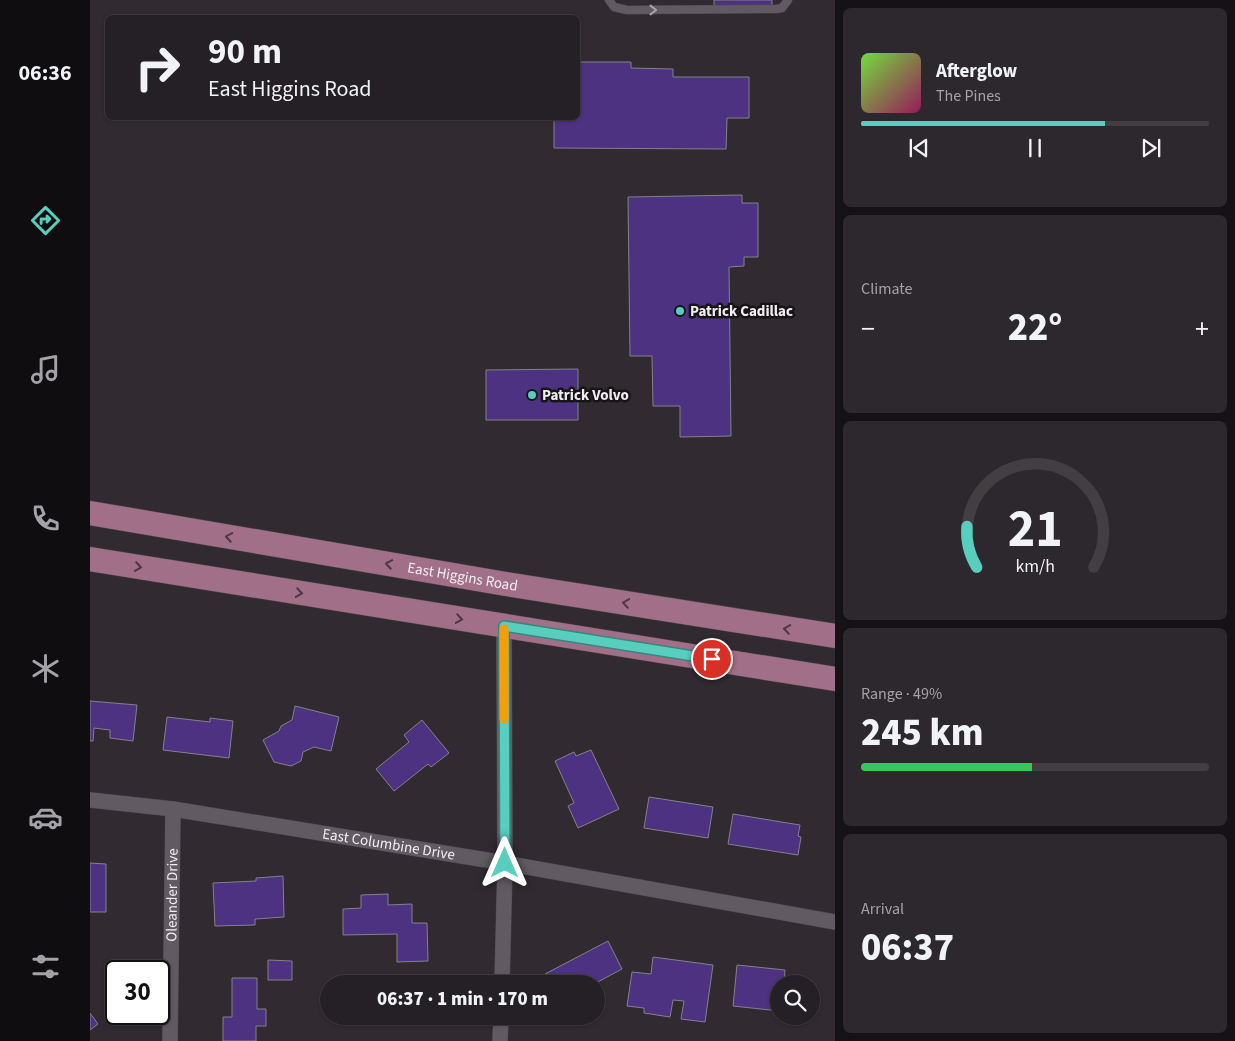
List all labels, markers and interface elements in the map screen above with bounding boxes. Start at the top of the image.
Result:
one-way arrow [650,5,658,15]
text: 90 m [208,27,282,77]
icon: right [125,35,190,100]
text: 06:36 [18,57,72,89]
text: Afterglow [936,58,1017,85]
text: East Higgins Road [208,73,372,105]
text: The Pines [936,85,1001,107]
icon: previous [905,134,933,162]
icon: pause [1021,134,1049,162]
icon: next [1137,134,1165,162]
icon: directions [28,203,63,238]
text: Climate [861,278,912,300]
place label: Patrick Cadillac [690,301,793,322]
text: 22° [1008,301,1062,355]
marker: Patrick Cadillac [674,305,686,317]
text: − [861,309,875,349]
text: + [1195,309,1209,349]
icon: music [28,352,63,387]
place label: Patrick Volvo [542,385,629,406]
marker: Patrick Volvo [526,389,538,401]
text: 21 [1008,493,1062,567]
icon: phone [28,501,63,536]
one-way arrow [225,532,233,542]
text: km/h [1015,554,1055,579]
street label: East Higgins Road [406,557,519,597]
one-way arrow [385,560,394,570]
one-way arrow [134,561,142,572]
one-way arrow [294,587,303,597]
one-way arrow [622,598,630,609]
one-way arrow [455,613,463,623]
one-way arrow [783,624,791,634]
pin [691,638,733,680]
icon: arrive [698,645,726,673]
icon: climate [28,651,63,686]
text: Range · 49% [861,683,942,705]
text: 245 km [861,706,983,760]
icon: car [28,800,63,835]
street label: East Columbine Drive [321,823,456,866]
position arrow [478,836,530,888]
street label: Oleander Drive [161,848,183,942]
text: Arrival [861,898,904,920]
text: 06:37 [861,921,954,975]
icon: filters [28,949,63,984]
speed limit sign: 30 [105,960,170,1025]
map controls [770,975,820,1025]
button: search [770,975,820,1025]
text: 06:37 · 1 min · 170 m [377,986,548,1013]

